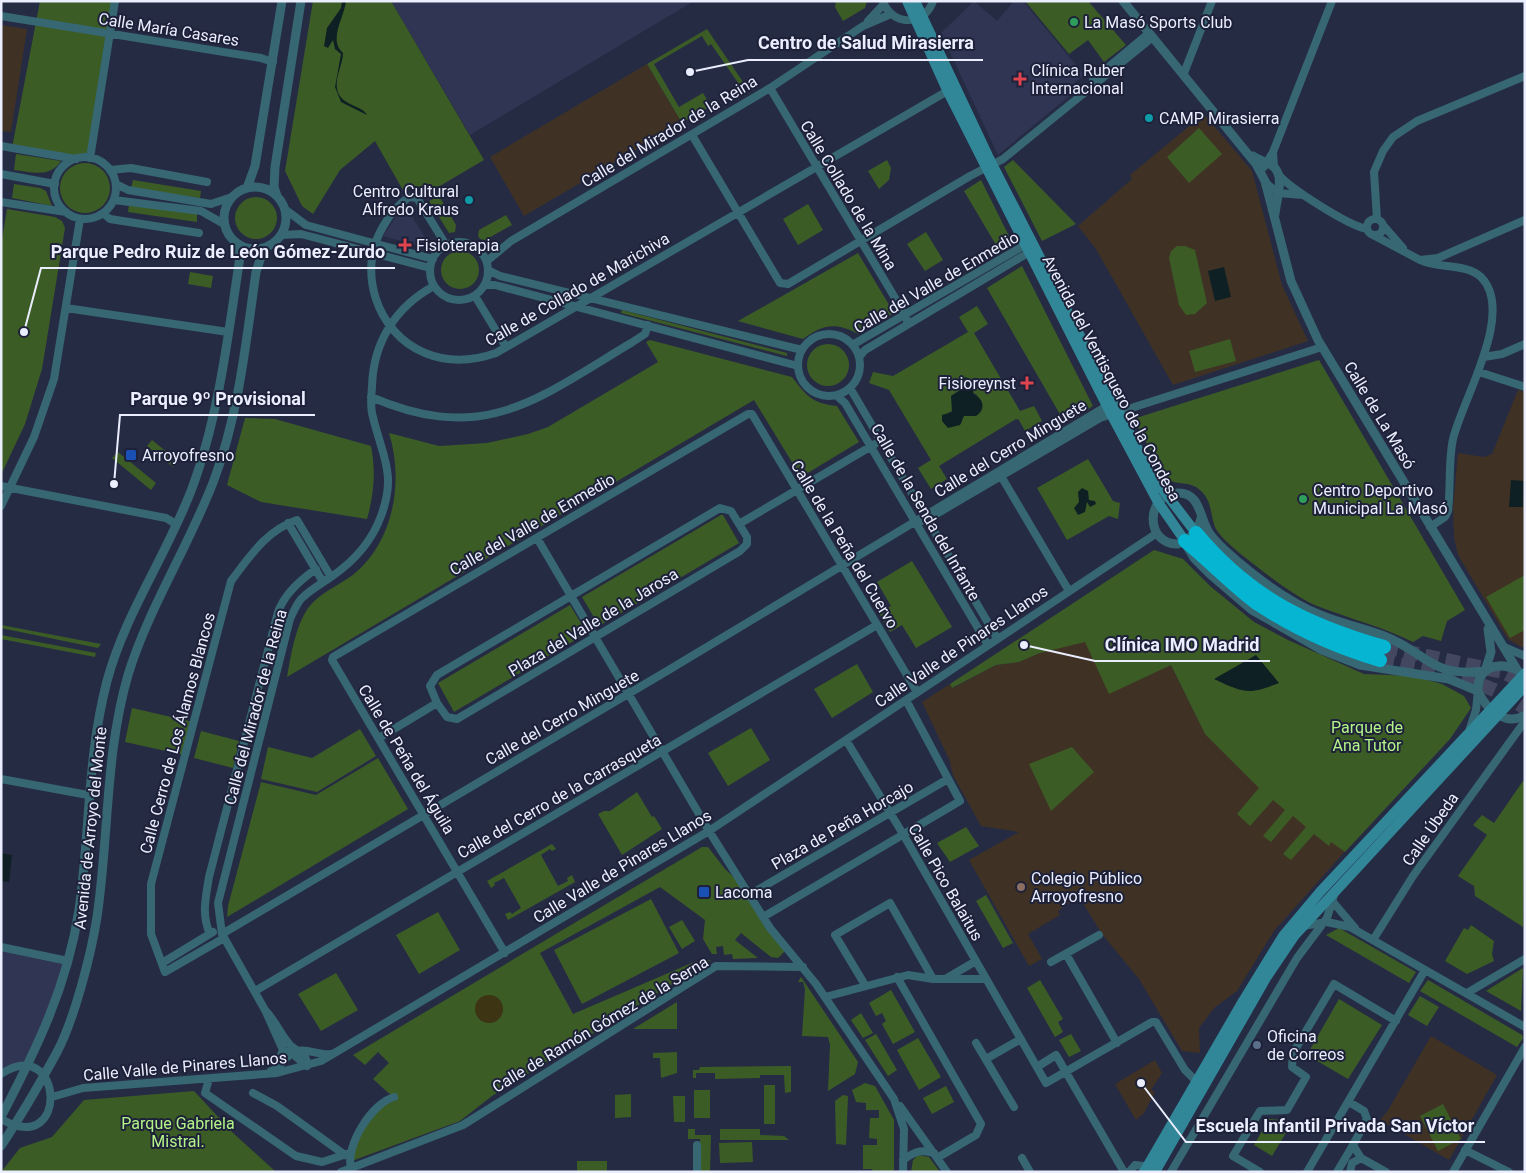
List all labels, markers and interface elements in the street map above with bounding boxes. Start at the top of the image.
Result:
street label: Calle María Casares [97,9,241,50]
place label: La Masó Sports Club [1084,13,1232,32]
marker: La Masó Sports Club [1068,16,1080,28]
callout: Centro de Salud Mirasierra [748,27,983,60]
text: Centro de Salud Mirasierra [758,32,974,53]
place label: Clínica Ruber Internacional [1031,61,1125,98]
street label: Calle del Mirador de la Reina [578,71,761,192]
marker: Clínica Ruber Internacional [1013,72,1027,86]
place label: CAMP Mirasierra [1159,109,1279,128]
marker: CAMP Mirasierra [1143,112,1155,124]
street label: Calle Collado de la Mina [796,117,901,273]
place label: Centro Cultural Alfredo Kraus [353,182,459,219]
marker: Centro Cultural Alfredo Kraus [463,194,475,206]
street label: Calle del Valle de Enmedio [850,227,1022,338]
street label: Calle de Collado de Marichiva [482,229,673,350]
callout: Parque Pedro Ruiz de León Gómez-Zurdo [41,235,395,268]
place label: Fisioterapia [416,236,499,255]
marker: Fisioterapia [398,238,412,252]
text: Parque Pedro Ruiz de León Gómez-Zurdo [51,241,385,262]
street label: Avenida del Ventisquero de la Condesa [1038,252,1185,505]
street label: Calle de La Masó [1340,358,1419,473]
place label: Fisioreynst [938,374,1016,393]
marker: Fisioreynst [1020,376,1034,390]
callout: Parque 9º Provisional [120,382,315,415]
text: Parque 9º Provisional [130,388,306,409]
street label: Calle del Cerro Minguete [931,395,1090,501]
street label: Calle de la Senda del Infante [867,420,984,604]
place label: Arroyofresno [142,446,234,465]
marker: Arroyofresno [124,448,138,462]
street label: Calle de la Peña del Cuervo [787,457,902,632]
street label: Calle del Valle de Enmedio [446,469,618,580]
place label: Centro Deportivo Municipal La Masó [1313,481,1448,518]
marker: Centro Deportivo Municipal La Masó [1297,493,1309,505]
street label: Plaza del Valle de la Jarosa [505,564,681,681]
street label: Calle Valle de Pinares Llanos [871,581,1051,711]
street label: Calle del Mirador de la Reina [220,607,291,807]
street label: Calle Cerro de Los Álamos Blancos [136,610,219,856]
callout: Clínica IMO Madrid [1095,628,1270,661]
text: Clínica IMO Madrid [1105,634,1259,655]
street label: Calle del Cerro Minguete [482,666,642,769]
street label: Calle de Peña del Águila [354,681,459,837]
park label: Parque de Ana Tutor [1331,718,1403,755]
street label: Avenida de Arroyo del Monte [70,726,111,930]
street label: Calle del Cerro de la Carrasqueta [454,730,665,863]
street label: Plaza de Peña Horcajo [768,777,917,874]
street label: Calle Úbeda [1398,789,1463,870]
street label: Calle Valle de Pinares Llanos [530,806,715,927]
street label: Calle Pico Balaitus [904,820,987,944]
place label: Colegio Público Arroyofresno [1031,869,1142,906]
marker: Colegio Público Arroyofresno [1015,881,1027,893]
place label: Lacoma [715,883,773,902]
marker: Lacoma [697,885,711,899]
street label: Calle de Ramón Gómez de la Serna [489,952,712,1097]
place label: Oficina de Correos [1267,1027,1345,1064]
marker: Oficina de Correos [1251,1039,1263,1051]
street label: Calle Valle de Pinares Llanos [82,1048,288,1085]
callout: Escuela Infantil Privada San Víctor [1186,1109,1485,1142]
park label: Parque Gabriela Mistral. [121,1114,235,1151]
text: Escuela Infantil Privada San Víctor [1196,1115,1475,1136]

